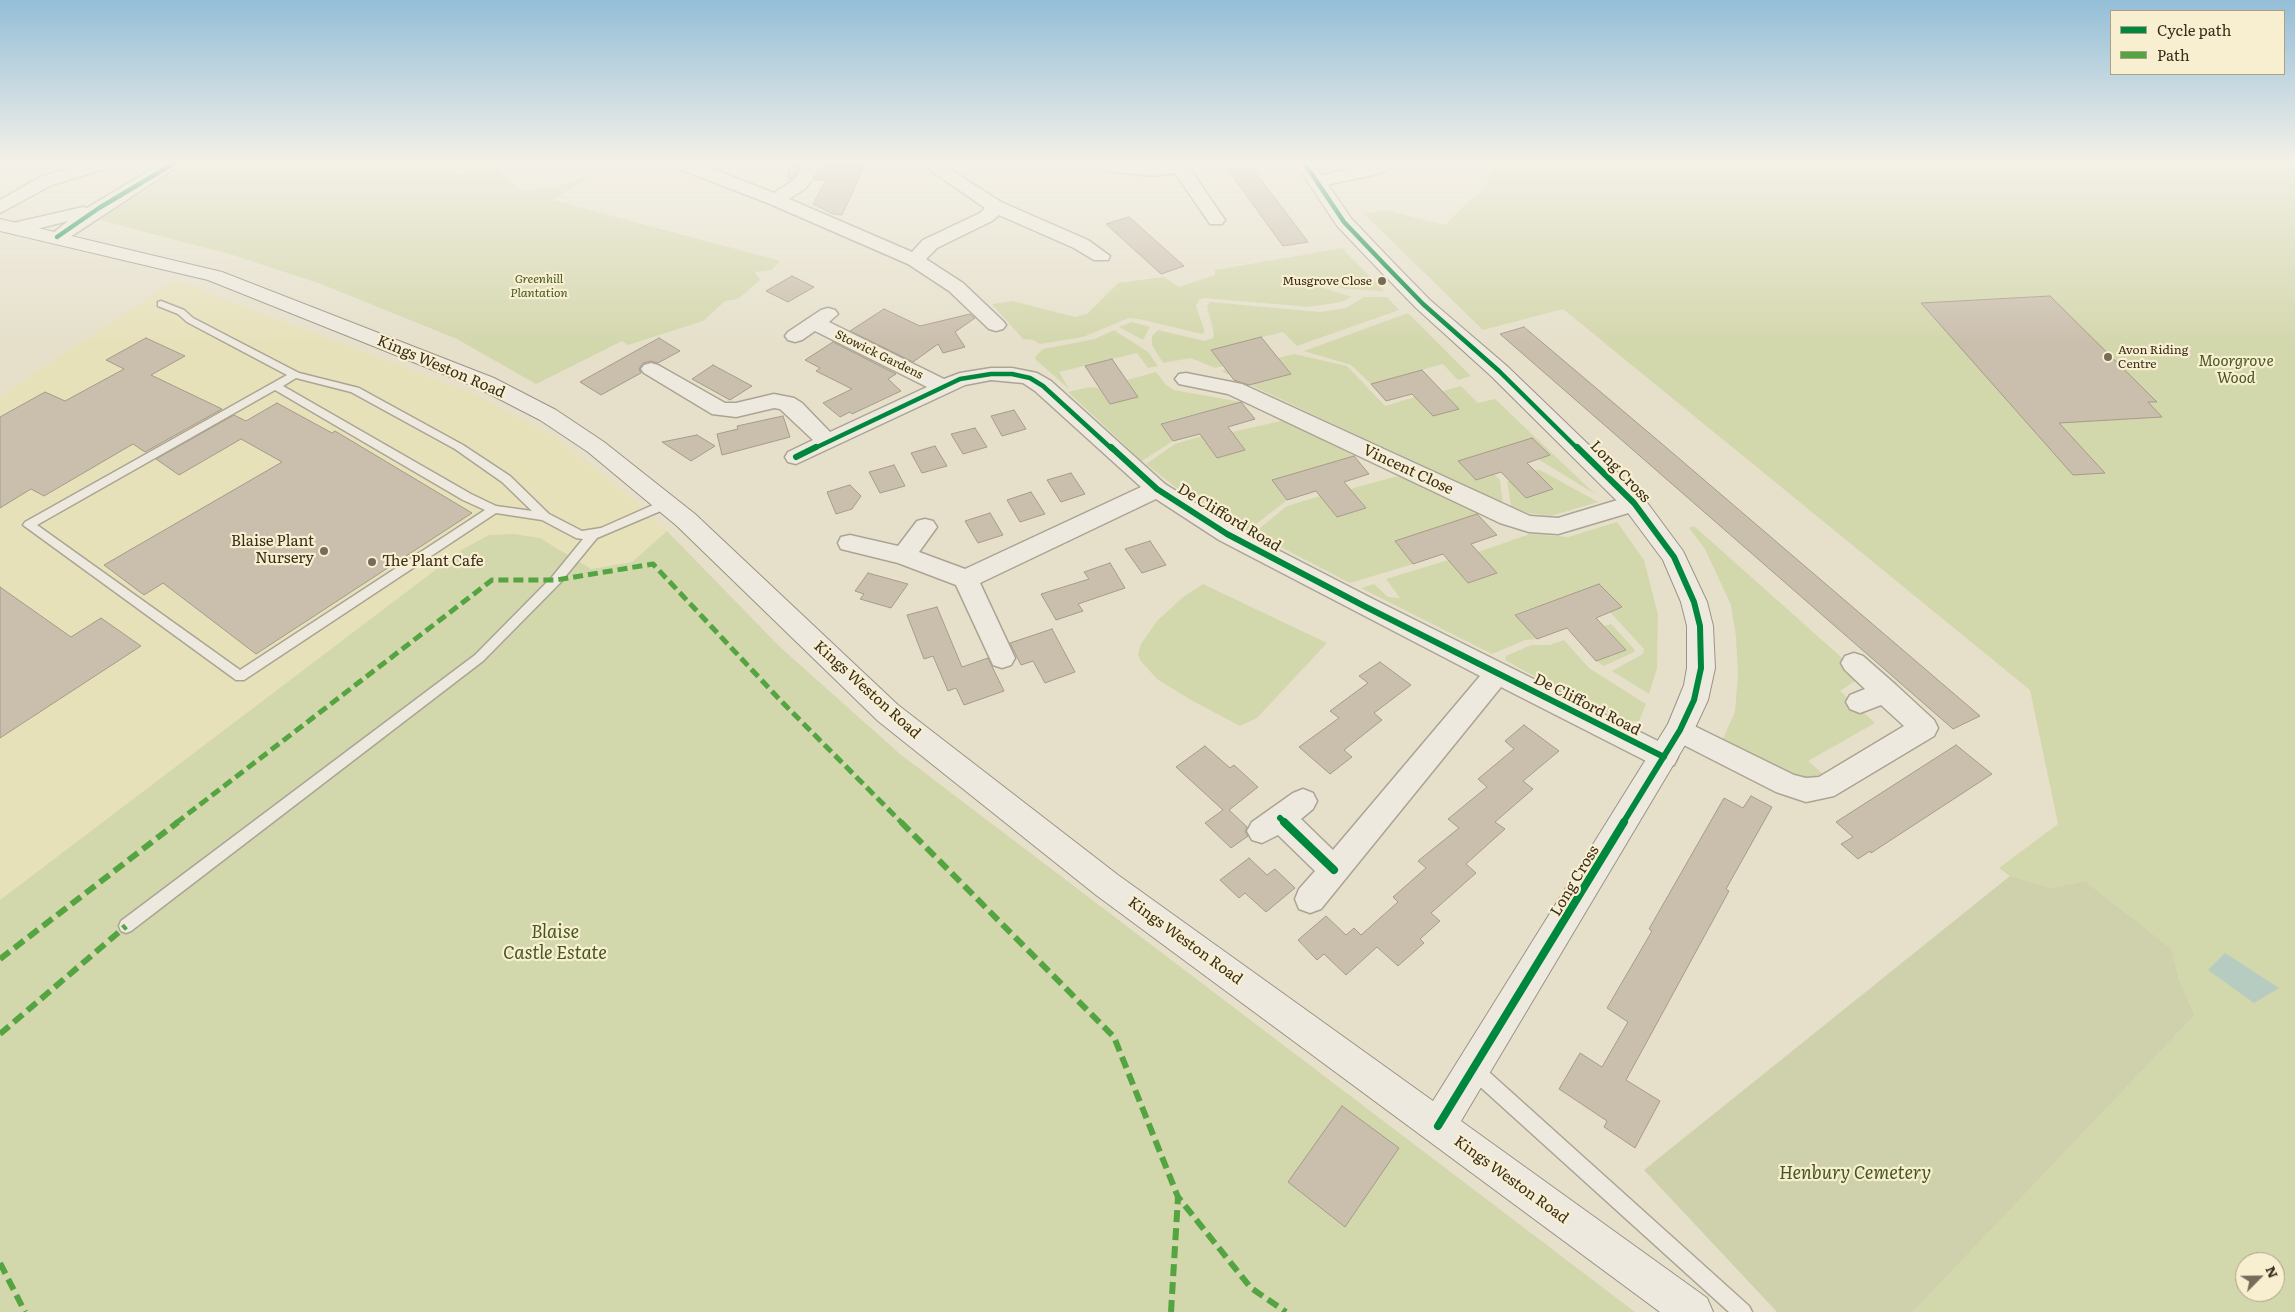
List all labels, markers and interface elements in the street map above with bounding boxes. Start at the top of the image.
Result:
legend [2110,10,2285,75]
text: Cycle path [2157,18,2231,41]
text: Path [2157,43,2190,66]
park label: Greenhill Plantation [510,272,568,300]
place label: Musgrove Close [1282,274,1372,288]
marker: Musgrove Close [1376,275,1388,287]
street label: Stowick Gardens [833,327,925,383]
street label: Kings Weston Road [374,332,508,402]
place label: Avon Riding Centre [2118,343,2188,371]
marker: Avon Riding Centre [2102,351,2114,363]
park label: Moorgrove Wood [2198,353,2274,388]
street label: Long Cross [1586,437,1654,507]
street label: Vincent Close [1360,441,1456,499]
street label: De Clifford Road [1174,480,1284,556]
place label: Blaise Plant Nursery [231,533,314,568]
marker: Blaise Plant Nursery [318,545,330,557]
place label: The Plant Cafe [382,553,484,571]
marker: The Plant Cafe [366,556,378,568]
street label: Kings Weston Road [810,637,924,743]
street label: De Clifford Road [1531,670,1643,740]
street label: Long Cross [1547,842,1603,920]
street label: Kings Weston Road [1124,893,1246,989]
park label: Blaise Castle Estate [503,922,607,964]
street label: Kings Weston Road [1450,1132,1572,1228]
park label: Henbury Cemetery [1779,1163,1931,1185]
north arrow [2235,1252,2285,1302]
text: N [2261,1262,2284,1281]

